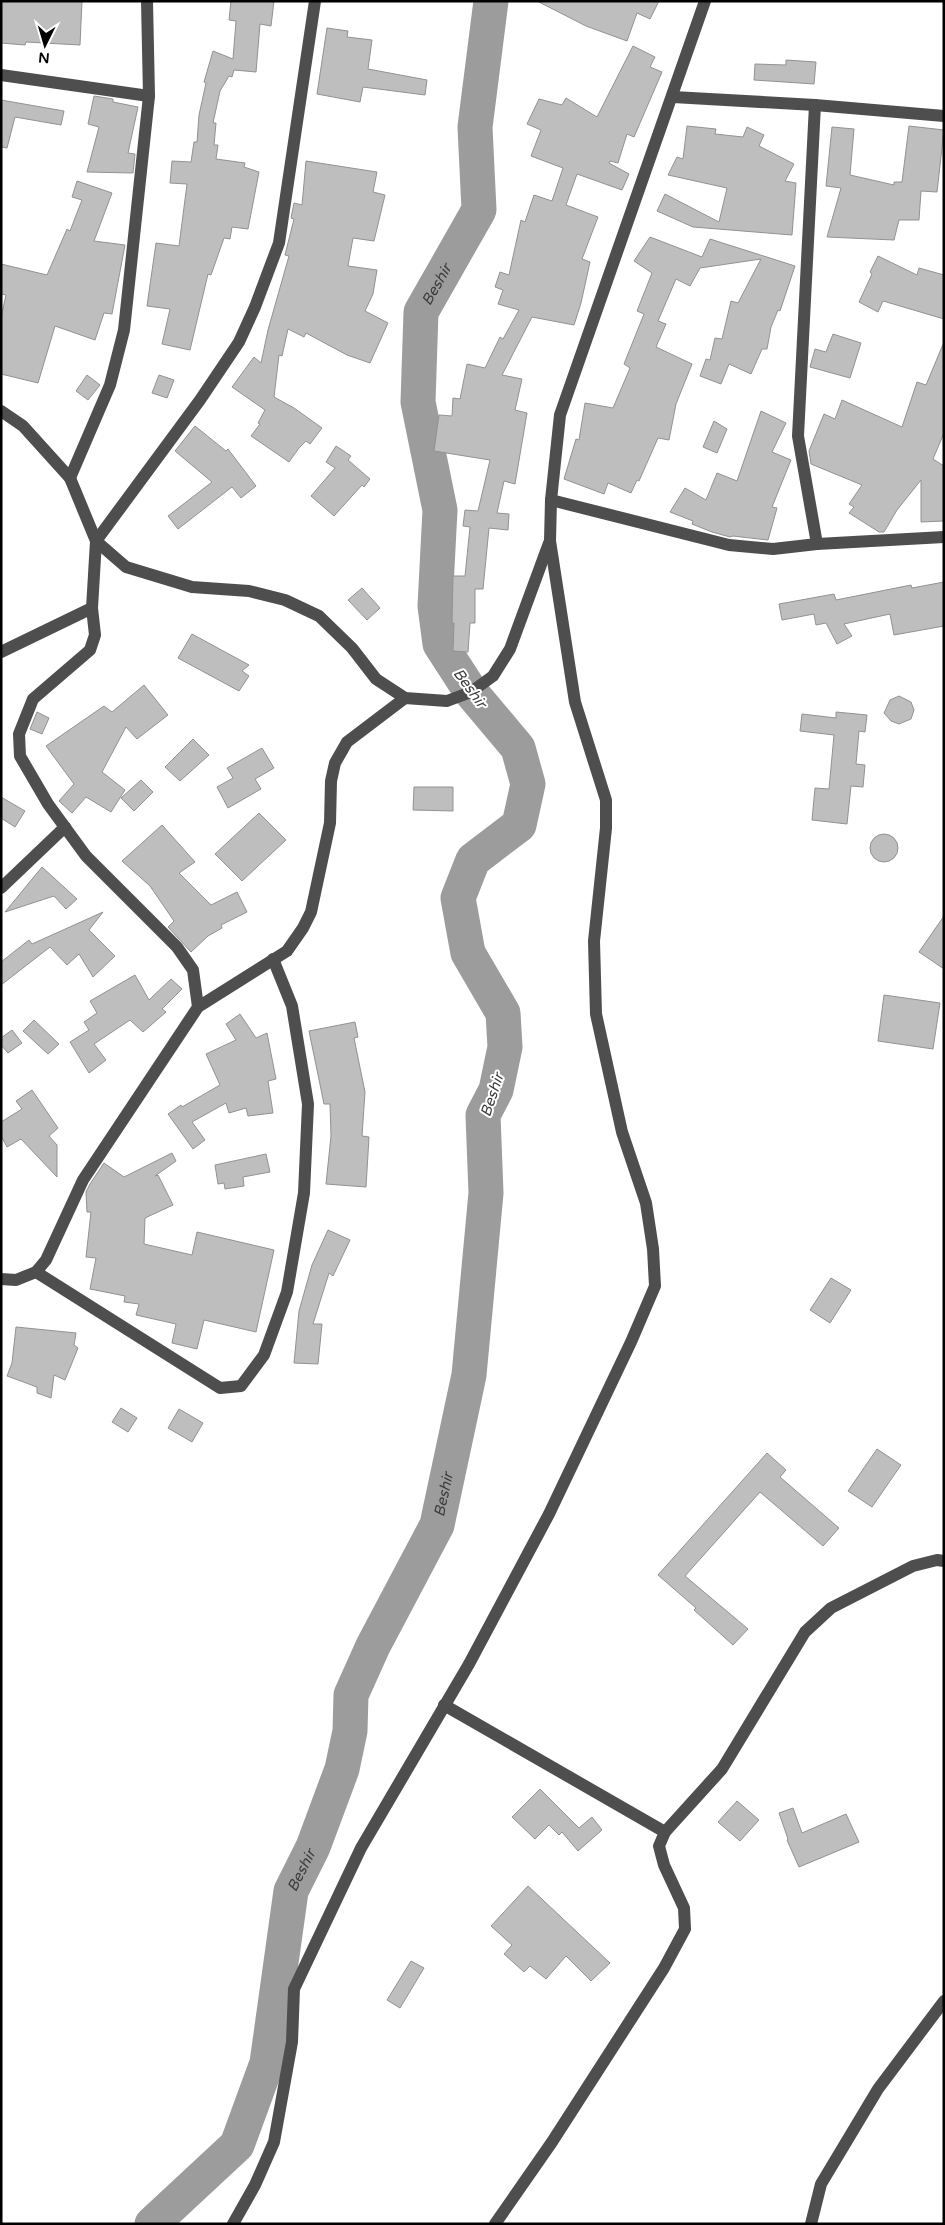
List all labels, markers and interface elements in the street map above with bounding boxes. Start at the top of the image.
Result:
north arrow [20,20,70,70]
text: N [38,48,50,66]
water label: Beshir [418,259,456,309]
water label: Beshir [450,665,492,713]
water label: Beshir [477,1069,508,1119]
water label: Beshir [430,1469,457,1518]
water label: Beshir [283,1844,320,1894]

